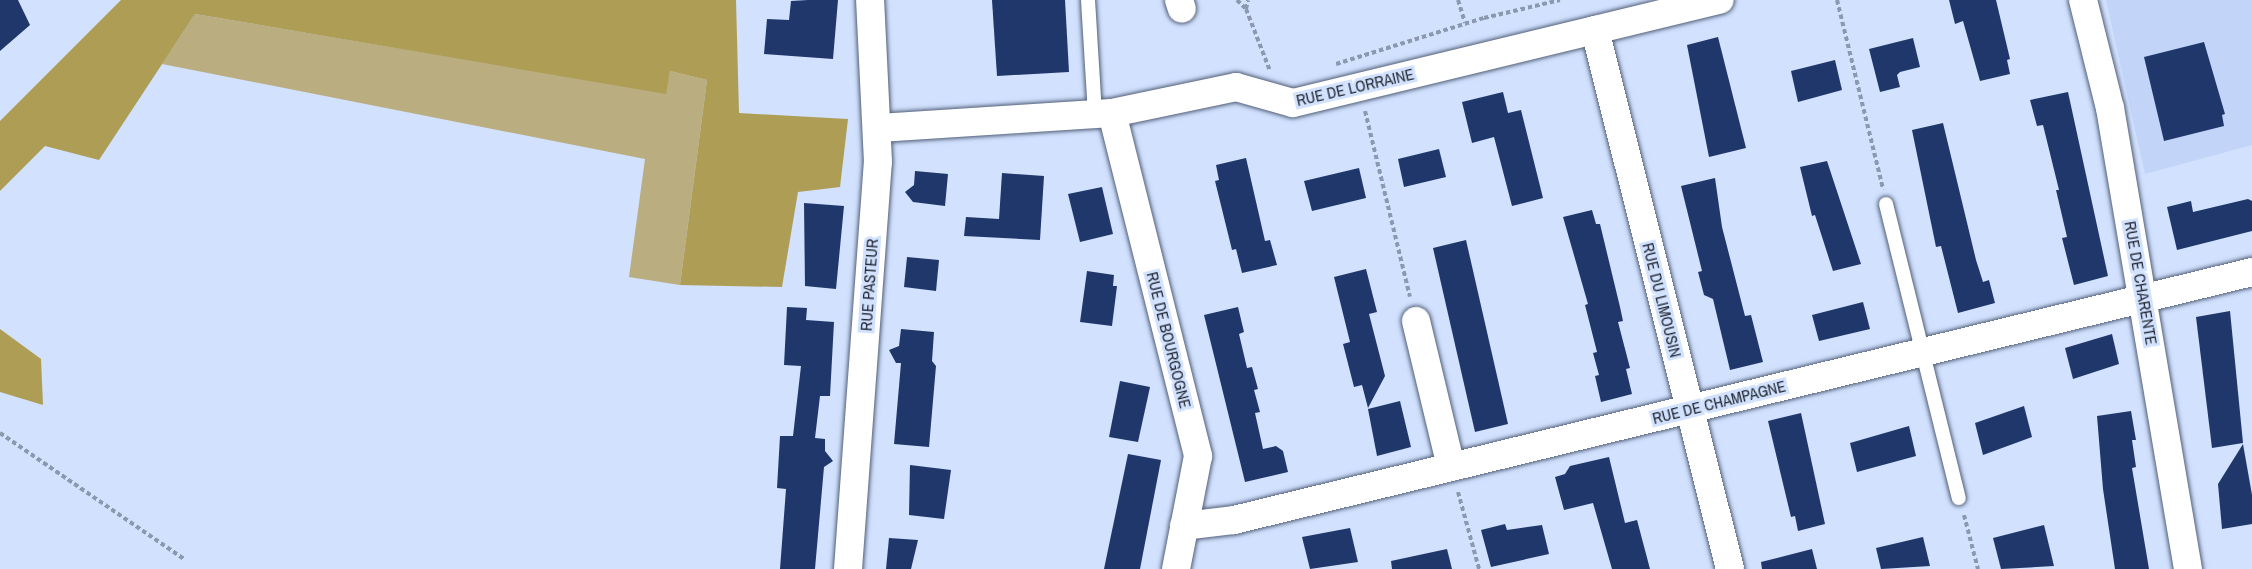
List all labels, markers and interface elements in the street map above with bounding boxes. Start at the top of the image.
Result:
street label: RUE DE LORRAINE [1294,64,1416,110]
street label: RUE DE CHARENTE [2121,220,2161,346]
street label: RUE PASTEUR [856,238,882,332]
street label: RUE DU LIMOUSIN [1638,241,1686,359]
street label: RUE DE BOURGOGNE [1143,270,1195,410]
street label: RUE DE CHAMPAGNE [1650,376,1788,428]

